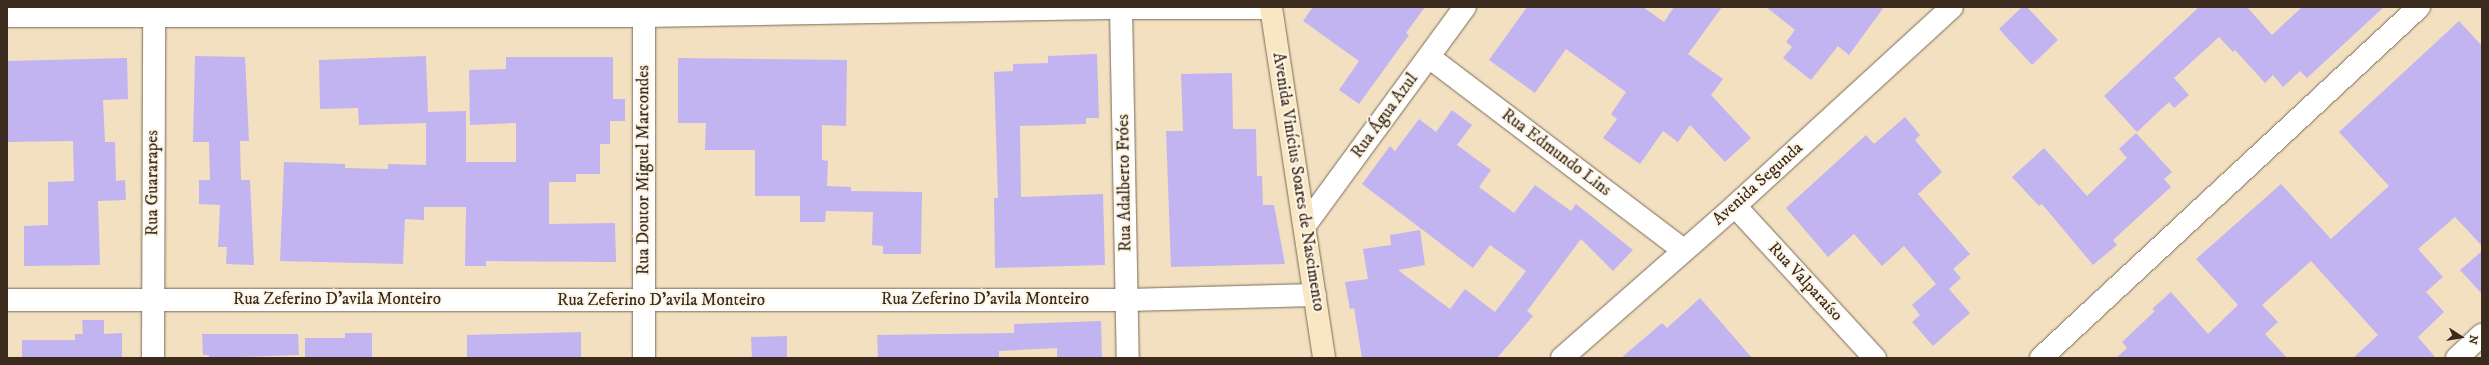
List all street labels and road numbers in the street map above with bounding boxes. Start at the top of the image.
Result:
street label: Avenida Vinícius Soares de Nascimento [1267,51,1329,313]
street label: Rua Doutor Miguel Marcondes [634,65,654,275]
street label: Rua Água Azul [1347,70,1423,162]
street label: Rua Edmundo Lins [1497,105,1615,201]
street label: Rua Adalberto Fróes [1114,114,1136,252]
street label: Rua Guararapes [143,130,163,236]
street label: Avenida Segunda [1709,138,1807,230]
street label: Rua Valparaíso [1763,238,1847,326]
street label: Rua Zeferino D'avila Monteiro [233,290,441,310]
street label: Rua Zeferino D'avila Monteiro [881,290,1089,310]
street label: Rua Zeferino D'avila Monteiro [557,291,765,311]

